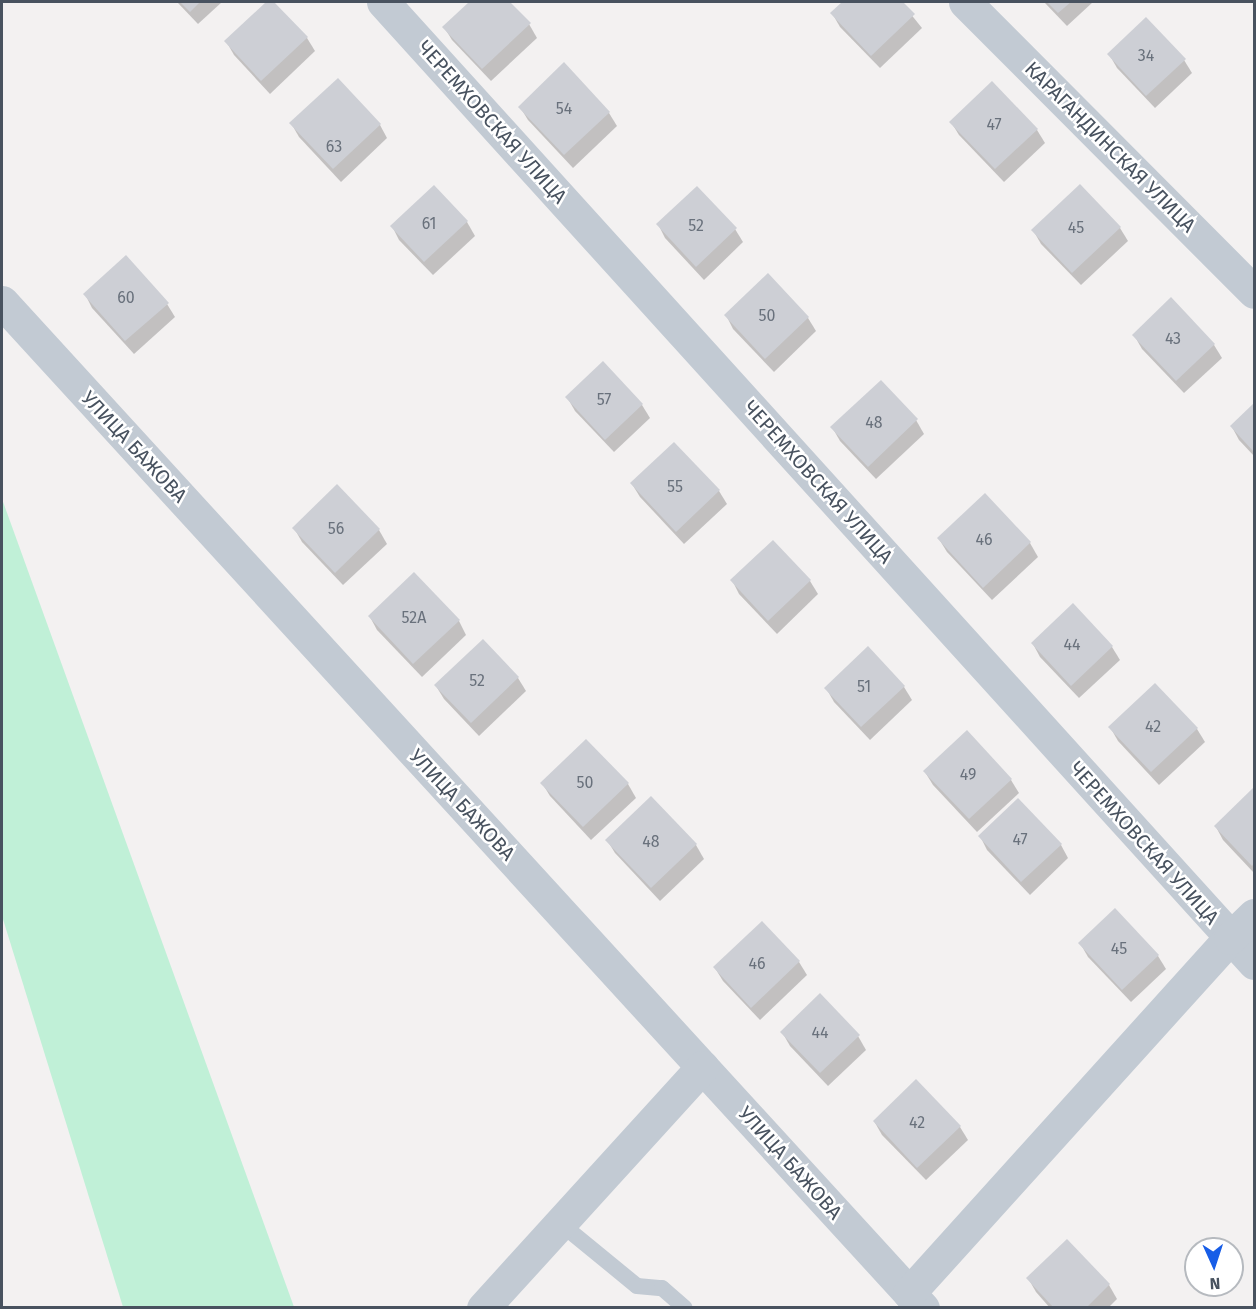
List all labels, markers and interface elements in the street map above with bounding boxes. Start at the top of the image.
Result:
street label: ЧЕРЕМХОВСКАЯ УЛИЦА [412,36,572,208]
house number: 34 [1138,46,1154,66]
street label: КАРАГАНДИНСКАЯ УЛИЦА [1020,57,1200,237]
house number: 54 [556,99,572,119]
house number: 47 [986,115,1002,135]
house number: 63 [326,137,342,157]
house number: 61 [422,214,436,234]
house number: 52 [688,216,704,236]
house number: 45 [1068,218,1084,238]
house number: 60 [117,288,135,308]
house number: 50 [759,306,775,326]
house number: 43 [1165,329,1181,349]
street label: УЛИЦА БАЖОВА [76,386,192,508]
house number: 57 [597,390,611,410]
street label: ЧЕРЕМХОВСКАЯ УЛИЦА [738,396,898,568]
house number: 48 [865,413,883,433]
house number: 55 [667,477,683,497]
house number: 56 [328,519,344,539]
house number: 46 [975,530,993,550]
house number: 52А [402,608,426,628]
house number: 44 [1063,635,1081,655]
house number: 52 [469,671,485,691]
house number: 51 [857,677,871,697]
house number: 42 [1145,717,1161,737]
street label: УЛИЦА БАЖОВА [404,744,520,866]
street label: ЧЕРЕМХОВСКАЯ УЛИЦА [1064,757,1224,929]
house number: 49 [960,765,976,785]
house number: 50 [577,773,593,793]
house number: 47 [1012,830,1028,850]
house number: 48 [642,832,660,852]
house number: 45 [1111,939,1127,959]
house number: 46 [748,954,766,974]
house number: 44 [811,1023,829,1043]
street label: УЛИЦА БАЖОВА [733,1102,847,1224]
house number: 42 [909,1113,925,1133]
north arrow [1184,1237,1244,1297]
text: N [1209,1274,1221,1293]

